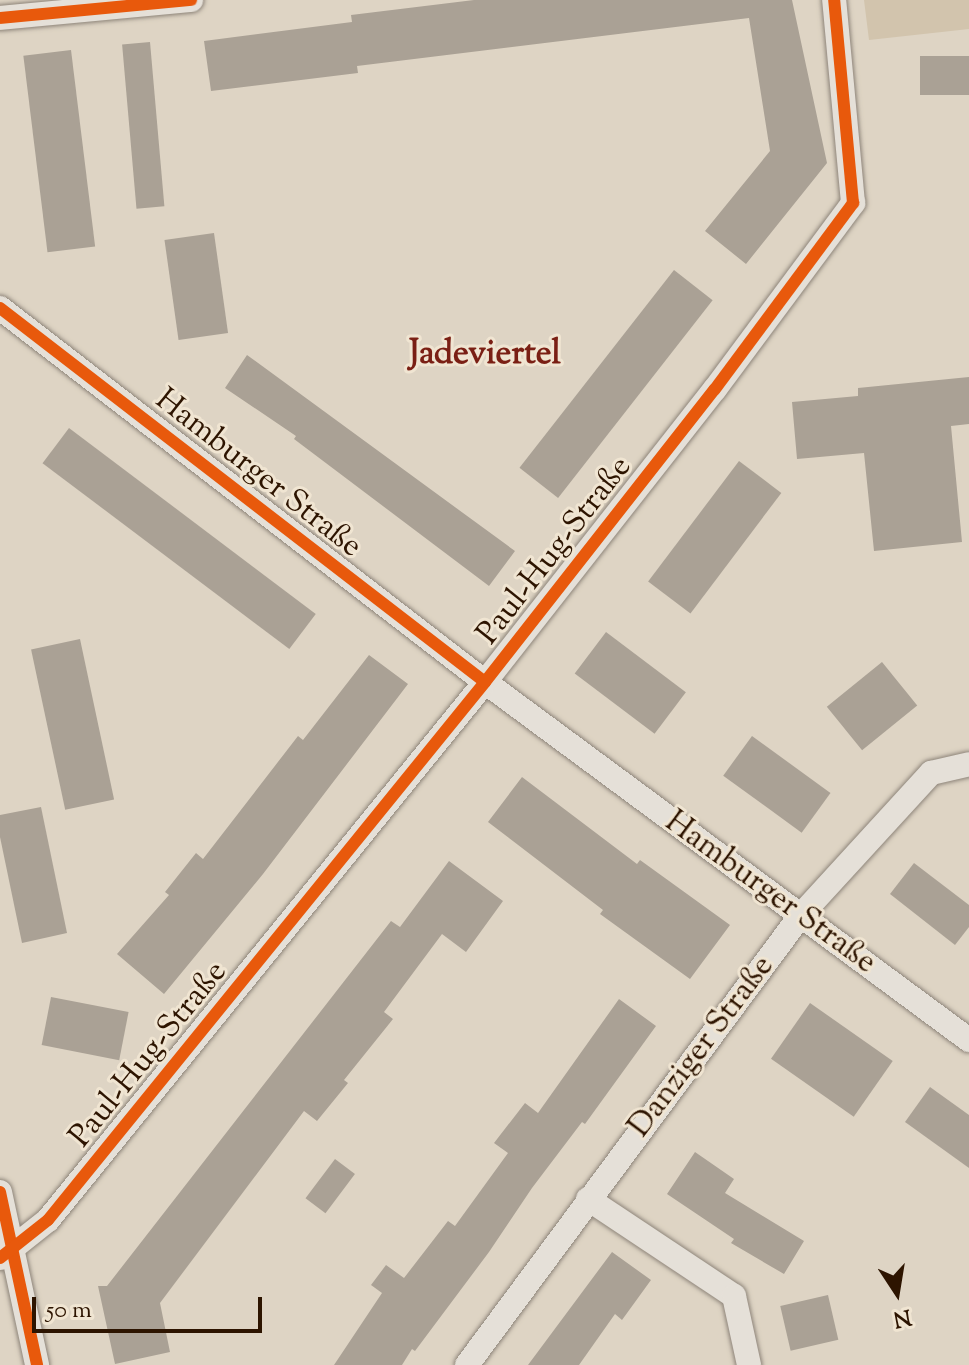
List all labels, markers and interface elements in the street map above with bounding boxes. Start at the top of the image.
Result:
district label: Jadeviertel [409,335,561,375]
street label: Hamburger Straße [147,381,369,567]
street label: Paul-Hug-Straße [470,449,640,653]
street label: Hamburger Straße [657,803,883,983]
street label: Danziger Straße [621,948,783,1146]
street label: Paul-Hug-Straße [62,954,236,1156]
north arrow [857,1253,937,1333]
scale bar [36,1281,266,1331]
text: 50 m [46,1294,92,1328]
text: N [890,1299,914,1334]

